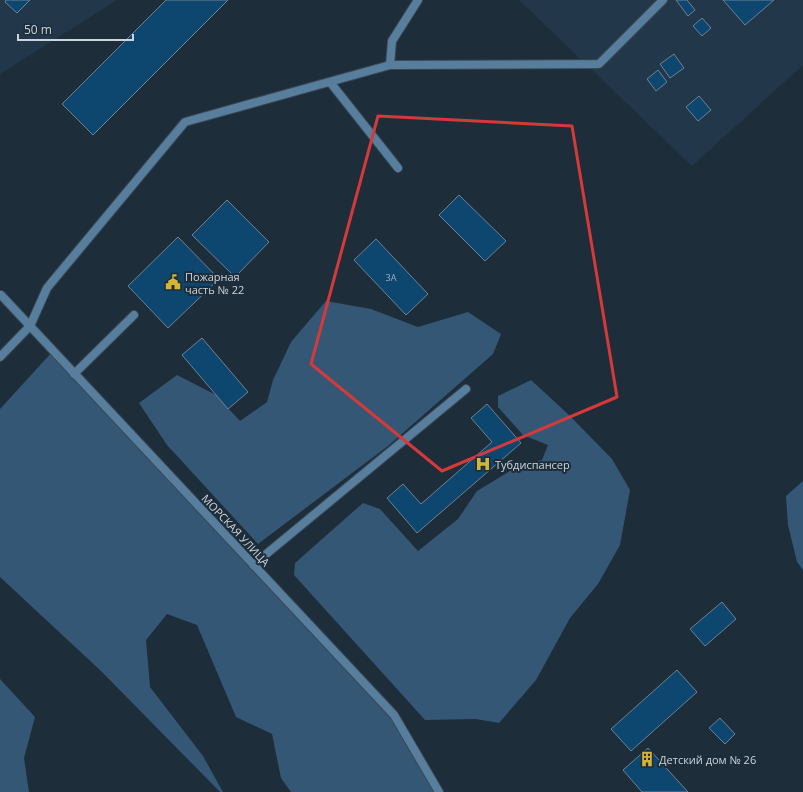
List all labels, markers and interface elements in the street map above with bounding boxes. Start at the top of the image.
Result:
scale bar [18,16,133,42]
text: 50 m [24,21,52,38]
place label: Пожарная часть № 22 [185,269,244,297]
house number: 3А [386,271,397,284]
public building icon: Пожарная часть № 22 [164,273,182,291]
hospital icon: Тубдиспансер [474,455,492,473]
place label: Тубдиспансер [495,457,570,472]
street label: МОРСКАЯ УЛИЦА [199,491,273,569]
building icon: Детский дом № 26 [638,750,656,768]
place label: Детский дом № 26 [659,752,756,767]

